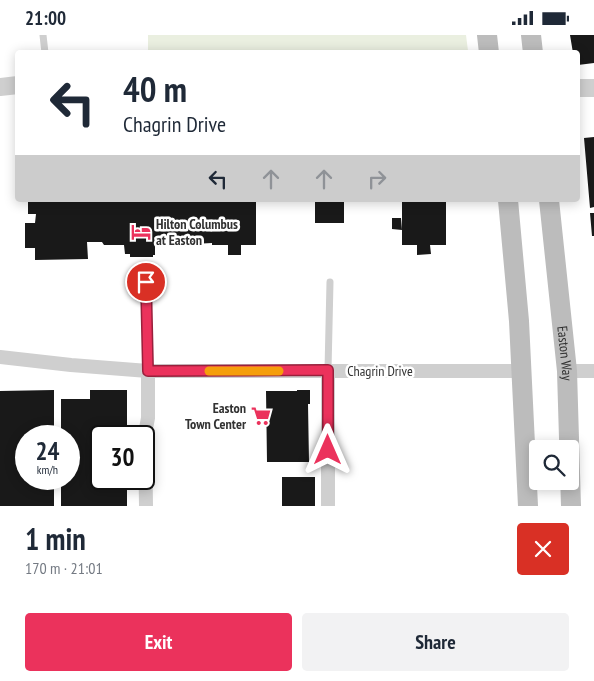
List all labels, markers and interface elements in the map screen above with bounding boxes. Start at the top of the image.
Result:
text: 21:00 [25,6,66,30]
text: 40 m [123,66,187,112]
icon: left [40,70,105,135]
text: Chagrin Drive [123,110,226,138]
icon: left [204,165,232,193]
icon: ahead [257,165,285,193]
icon: ahead [310,165,338,193]
icon: right [363,165,391,193]
place label: Hilton Columbus at Easton [156,215,238,249]
hotel icon: Hilton Columbus at Easton [130,221,152,243]
pin [125,261,167,303]
icon: arrive [132,268,160,296]
street label: Easton Way [553,325,576,381]
street label: Chagrin Drive [347,362,413,380]
place label: Easton Town Center [185,399,247,433]
supermarket icon: Easton Town Center [250,405,272,427]
position arrow [301,423,353,475]
speed limit sign: 30 [90,425,155,490]
text: 24 [36,435,59,467]
map controls [529,440,579,490]
button: search [529,440,579,490]
text: km/h [37,462,58,477]
text: 1 min [25,519,86,558]
button: close [517,523,569,575]
text: 170 m · 21:01 [25,558,103,578]
button: Exit [25,613,292,671]
button: Share [302,613,569,671]

